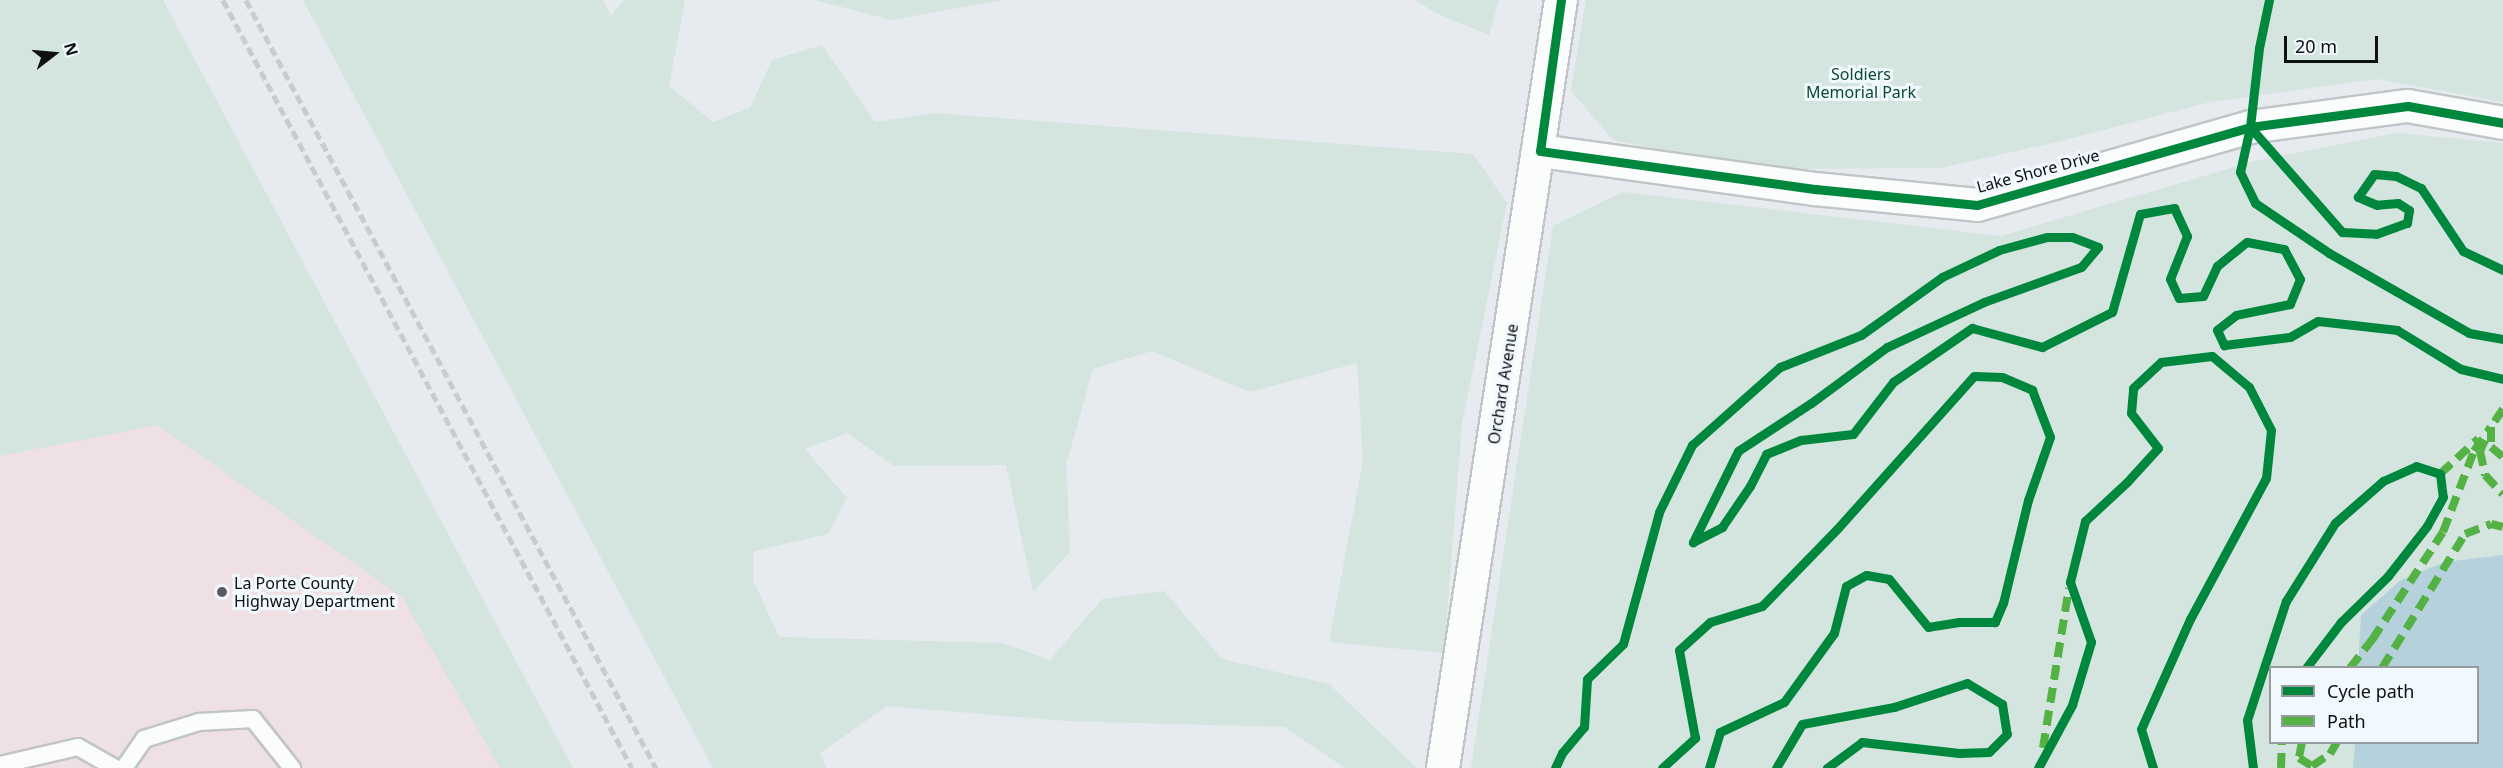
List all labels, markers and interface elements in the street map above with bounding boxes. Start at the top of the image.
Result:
north arrow [24,24,84,84]
scale bar [2287,24,2382,62]
text: 20 m [2295,34,2337,58]
text: N [59,40,84,58]
park label: Soldiers Memorial Park [1806,64,1916,102]
street label: Lake Shore Drive [1974,145,2102,197]
street label: Orchard Avenue [1484,322,1522,446]
place label: La Porte County Highway Department [234,573,395,611]
marker: La Porte County Highway Department [215,585,229,599]
legend [2269,666,2479,744]
text: Cycle path [2327,679,2414,703]
text: Path [2327,709,2366,733]

